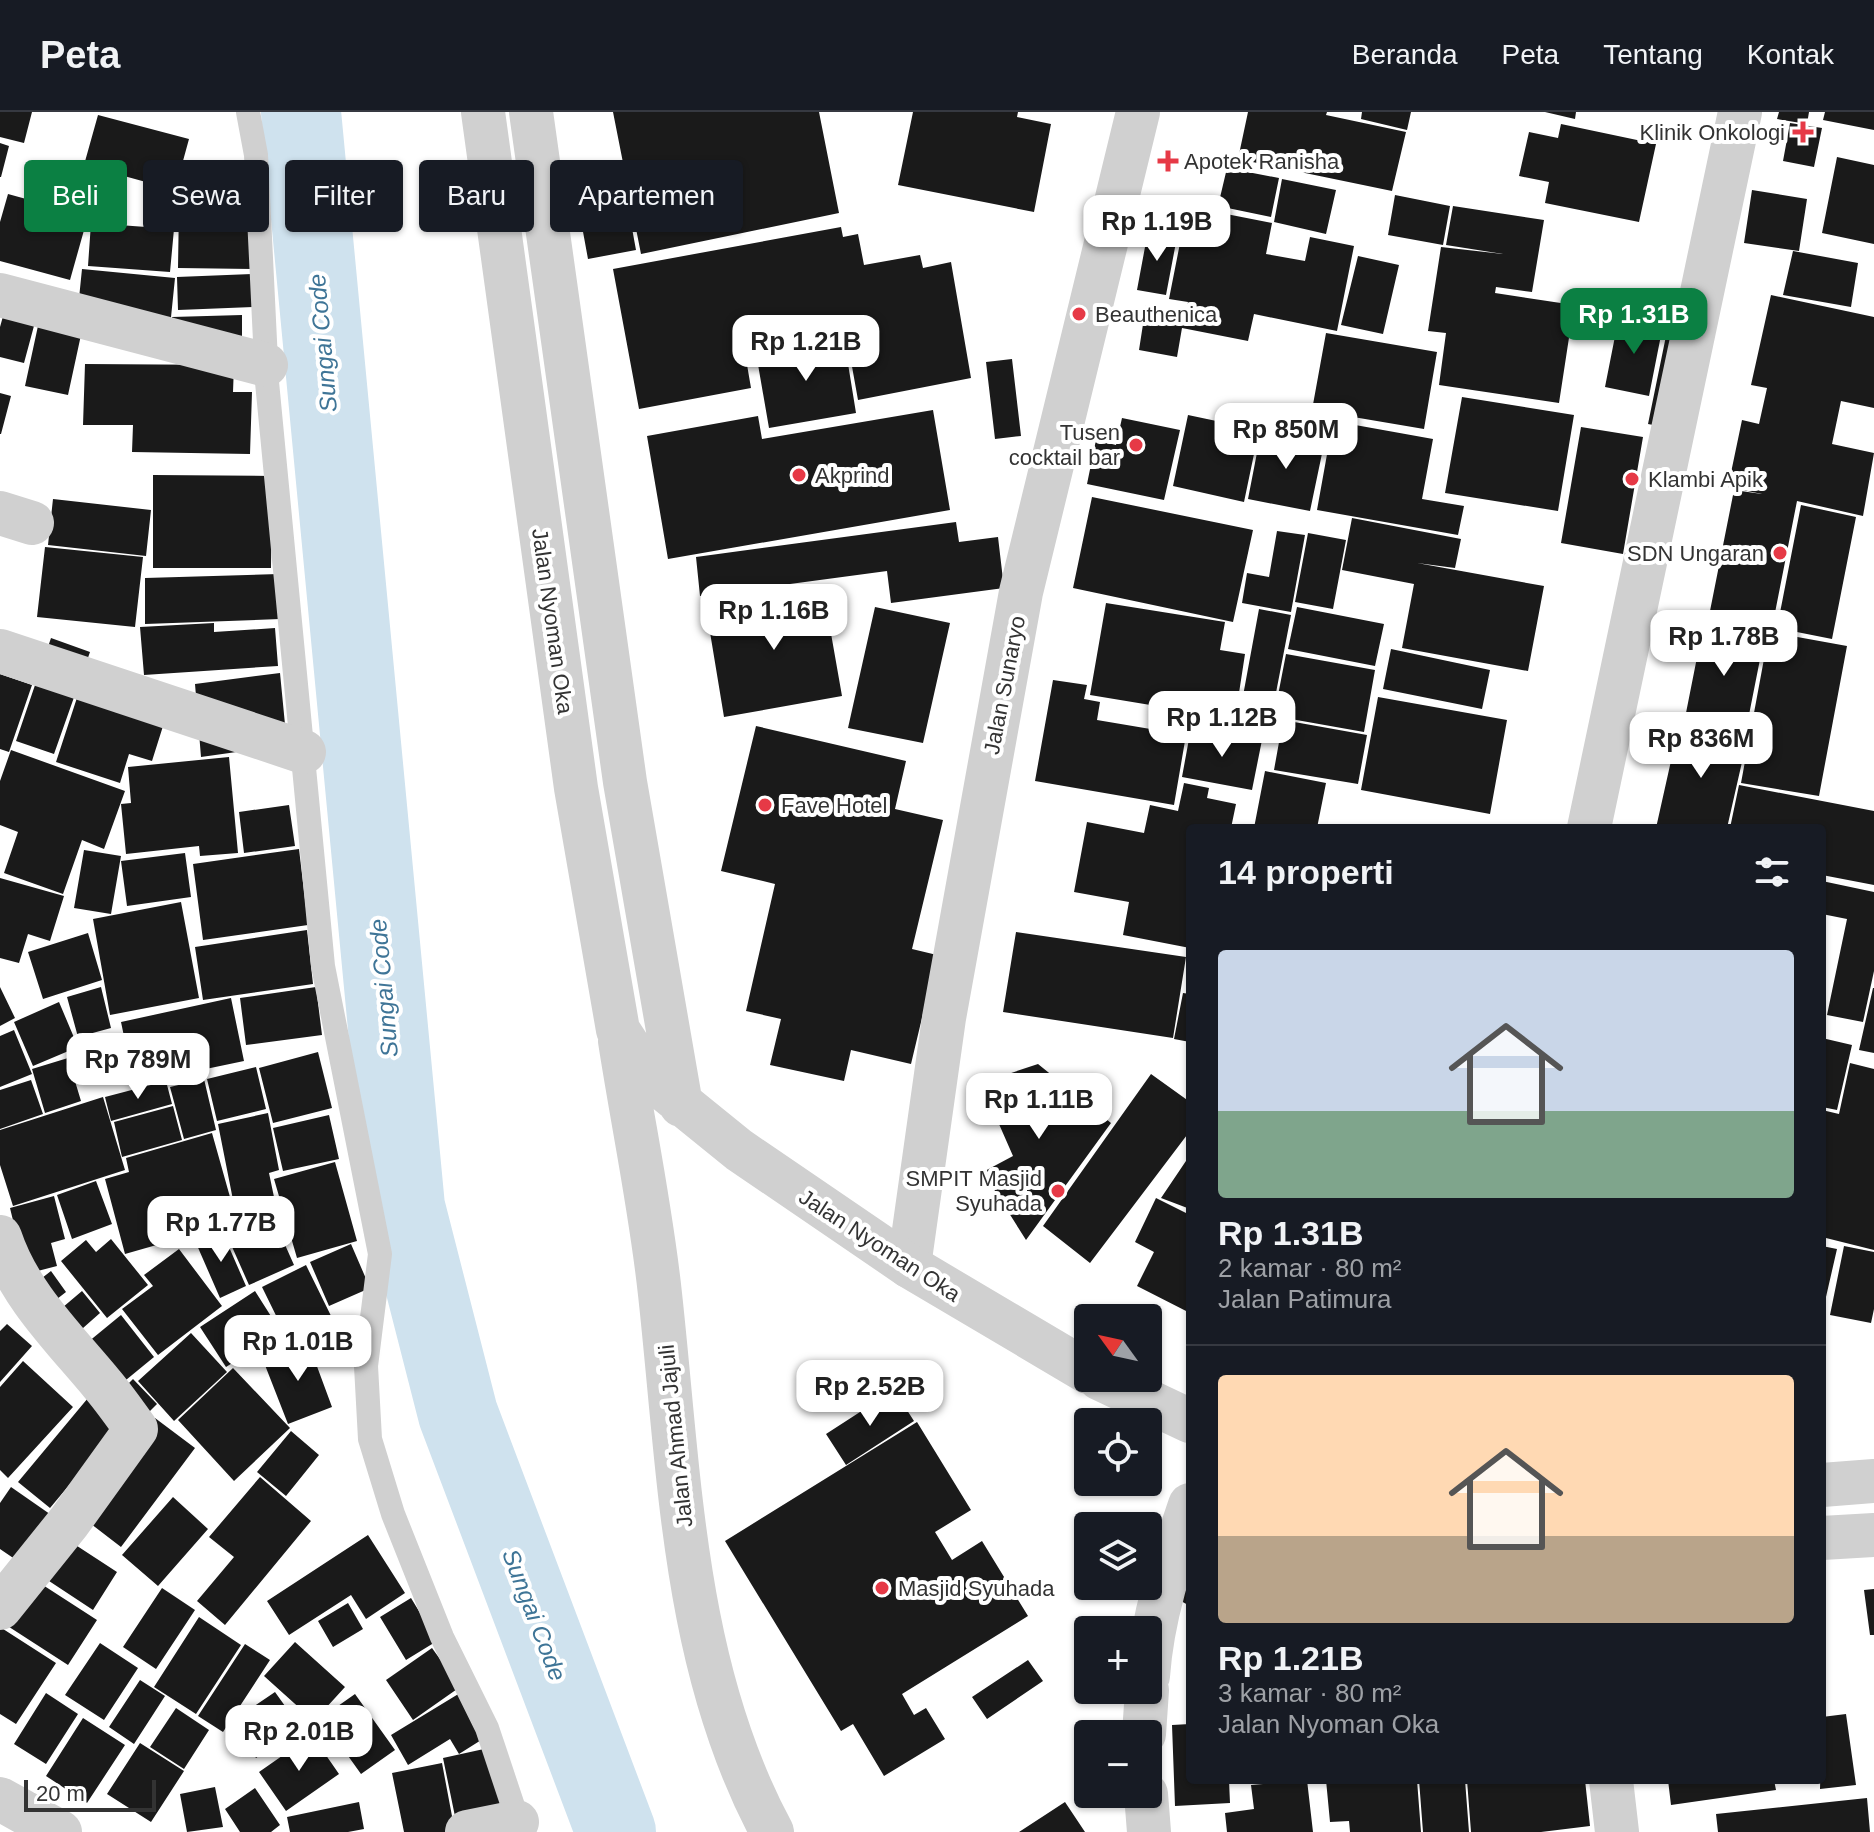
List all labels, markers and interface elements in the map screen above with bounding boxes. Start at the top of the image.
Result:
text: Peta [40,34,120,76]
text: Beranda [1352,39,1458,70]
text: Peta [1502,39,1559,70]
text: Tentang [1603,39,1703,70]
text: Kontak [1747,39,1834,70]
place label: Klinik Onkologi [1639,120,1785,145]
marker: Klinik Onkologi [1792,121,1814,143]
place label: Apotek Ranisha [1184,149,1340,174]
marker: Apotek Ranisha [1159,152,1177,170]
chip: Beli [24,160,127,232]
chip: Sewa [143,160,269,232]
chip: Filter [285,160,403,232]
chip: Baru [419,160,534,232]
chip: Apartemen [550,160,743,232]
pin: Rp 1.19B [1074,195,1240,263]
text: Rp 1.19B [1101,206,1213,236]
water label: Sungai Code [303,273,342,413]
pin: Rp 1.31B [1551,288,1717,356]
text: Rp 1.31B [1578,299,1690,329]
place label: Beauthenica [1095,302,1218,327]
marker: Beauthenica [1070,305,1088,323]
pin: Rp 1.21B [723,315,889,383]
text: Rp 1.21B [750,326,862,356]
pin: Rp 850M [1212,403,1360,471]
text: Rp 850M [1233,414,1339,444]
place label: Tusen cocktail bar [1009,420,1120,470]
marker: Tusen cocktail bar [1127,436,1145,454]
place label: Akprind [815,463,890,488]
marker: Akprind [790,466,808,484]
place label: Klambi Apik [1648,467,1764,492]
marker: Klambi Apik [1623,470,1641,488]
street label: Jalan Nyoman Oka [527,527,578,716]
place label: SDN Ungaran [1627,541,1764,566]
marker: SDN Ungaran [1771,544,1789,562]
pin: Rp 1.16B [691,584,857,652]
text: Rp 1.16B [718,595,830,625]
pin: Rp 1.78B [1641,610,1807,678]
street label: Jalan Sunaryo [979,614,1030,757]
text: Rp 1.78B [1668,621,1780,651]
pin: Rp 1.12B [1139,691,1305,759]
text: Rp 1.12B [1166,702,1278,732]
pin: Rp 836M [1627,712,1775,780]
text: Rp 836M [1648,723,1754,753]
place label: Fave Hotel [781,793,887,818]
marker: Fave Hotel [756,796,774,814]
icon: filters [1750,850,1794,894]
text: 14 properti [1218,853,1394,891]
water label: Sungai Code [364,918,403,1058]
icon: home [1434,1002,1578,1146]
pin: Rp 789M [64,1033,212,1101]
text: Rp 789M [85,1044,191,1074]
pin: Rp 1.11B [956,1073,1122,1141]
text: Rp 1.11B [984,1084,1094,1114]
place label: SMPIT Masjid Syuhada [905,1166,1043,1216]
marker: SMPIT Masjid Syuhada [1049,1182,1067,1200]
street label: Jalan Nyoman Oka [794,1184,966,1307]
pin: Rp 1.77B [138,1196,304,1264]
text: Rp 1.77B [165,1207,277,1237]
text: Rp 1.31B [1218,1214,1364,1252]
text: 2 kamar · 80 m² [1218,1253,1402,1283]
text: Jalan Patimura [1218,1284,1391,1314]
north arrow [1074,1304,1162,1392]
map controls [1074,1304,1162,1808]
pin: Rp 1.01B [215,1315,381,1383]
text: Rp 1.01B [242,1326,354,1356]
street label: Jalan Ahmad Jajuli [653,1343,698,1528]
pin: Rp 2.52B [787,1360,953,1428]
text: Rp 2.52B [814,1371,926,1401]
button: locate [1074,1408,1162,1496]
icon: home [1434,1427,1578,1571]
button: layers [1074,1512,1162,1600]
water label: Sungai Code [497,1545,572,1684]
place label: Masjid Syuhada [898,1576,1055,1601]
marker: Masjid Syuhada [873,1579,891,1597]
button: + [1074,1616,1162,1704]
text: Rp 1.21B [1218,1639,1364,1677]
text: 3 kamar · 80 m² [1218,1678,1402,1708]
pin: Rp 2.01B [216,1705,382,1773]
text: Jalan Nyoman Oka [1218,1709,1439,1739]
text: Rp 2.01B [243,1716,355,1746]
button: − [1074,1720,1162,1808]
scale bar [24,1776,156,1812]
text: 20 m [36,1781,85,1806]

